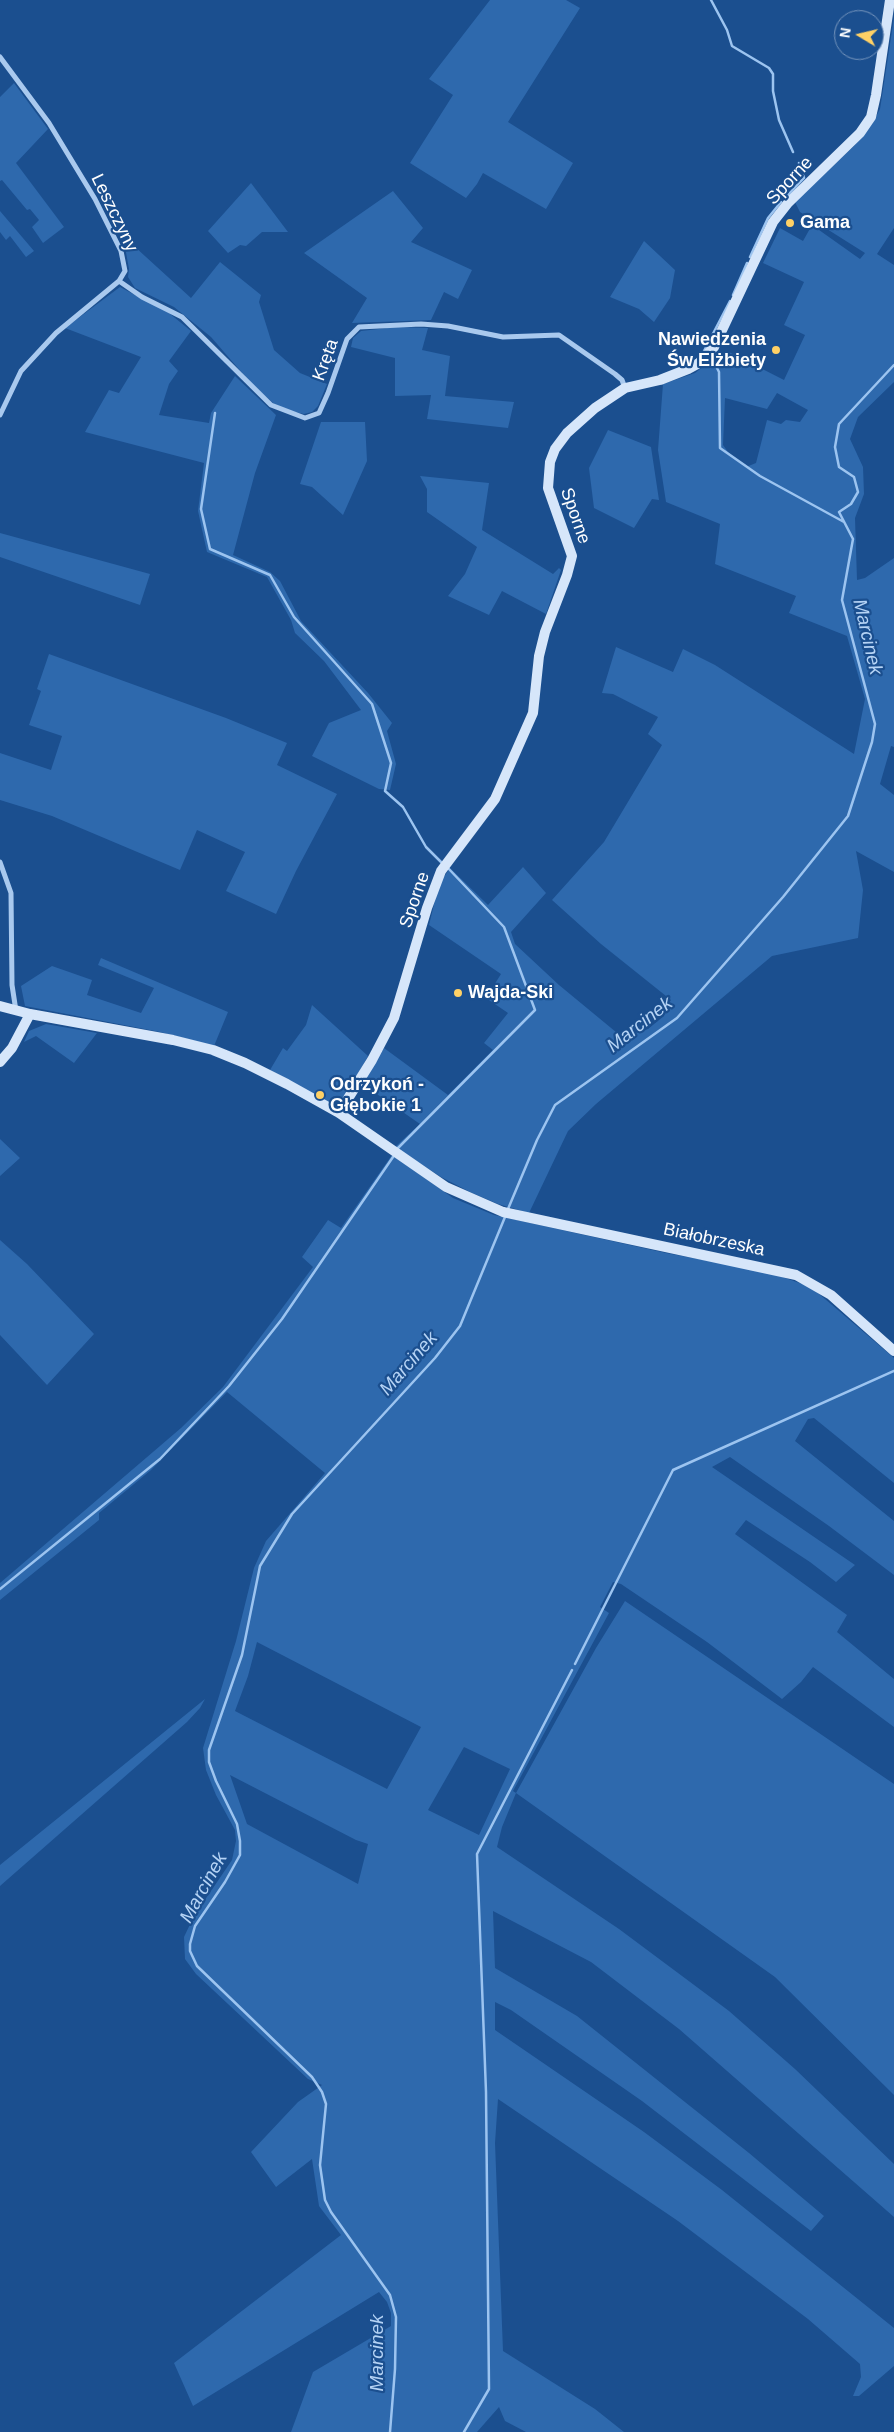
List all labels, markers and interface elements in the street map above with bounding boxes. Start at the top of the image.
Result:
north arrow [834,10,884,60]
text: N [836,27,854,39]
street label: Sporne [762,152,818,210]
street label: Leszczyny [86,171,142,255]
place label: Gama [800,212,850,234]
marker: Gama [784,217,796,229]
place label: Nawiedzenia Św Elżbiety [658,329,766,372]
street label: Kręta [308,336,344,384]
marker: Nawiedzenia Św Elżbiety [770,344,782,356]
street label: Sporne [555,485,595,547]
water label: Marcinek [847,597,887,677]
street label: Sporne [395,869,435,931]
place label: Wajda-Ski [468,982,553,1004]
marker: Wajda-Ski [452,987,464,999]
water label: Marcinek [603,992,677,1058]
place label: Odrzykoń - Głębokie 1 [330,1074,424,1116]
marker: Odrzykoń - Głębokie 1 [314,1089,326,1101]
street label: Białobrzeska [661,1219,767,1261]
water label: Marcinek [375,1327,443,1401]
water label: Marcinek [175,1849,233,1927]
water label: Marcinek [367,2314,389,2392]

